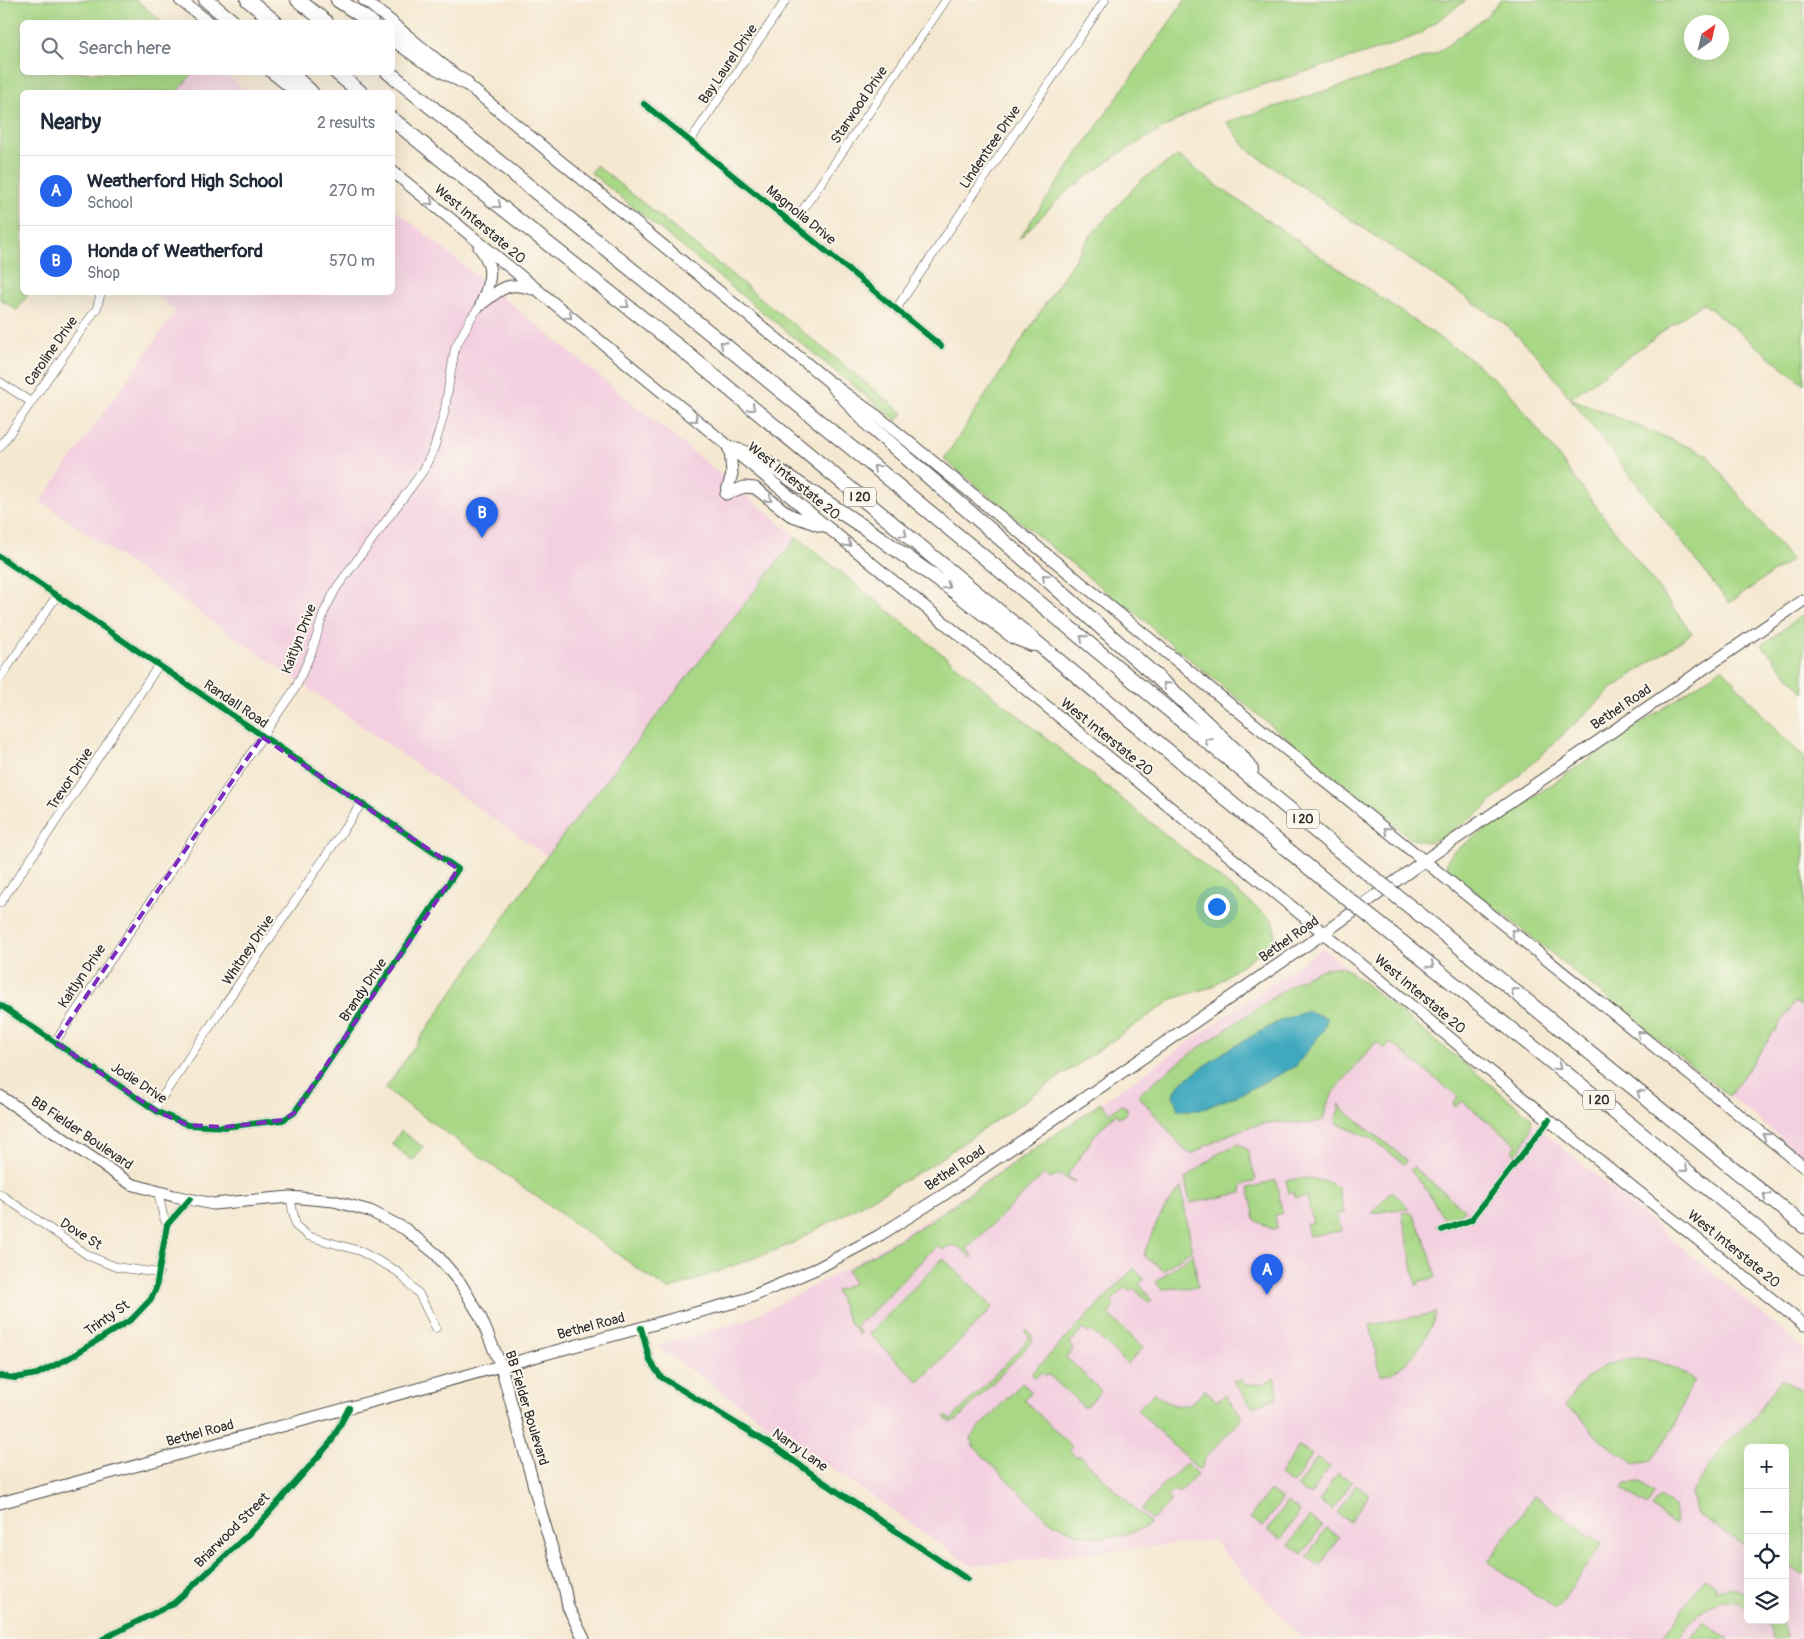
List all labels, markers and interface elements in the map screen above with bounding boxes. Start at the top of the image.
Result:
north arrow [1684,15,1729,60]
search box [20,20,395,75]
street label: Bay Laurel Drive [695,21,761,107]
icon: search [38,34,66,62]
text: Search here [78,36,171,60]
street label: Starwood Drive [827,63,891,147]
street label: Lindentree Drive [956,102,1024,192]
text: Nearby [40,109,101,136]
text: 2 results [317,113,375,133]
text: Weatherford High School [87,169,283,193]
text: A [51,181,61,201]
text: 270 m [329,181,375,201]
street label: West Interstate 20 [431,181,529,267]
street label: Magnolia Drive [763,182,839,248]
text: School [87,193,133,213]
one-way arrow [424,196,433,204]
one-way arrow [493,199,502,208]
text: Honda of Weatherford [87,239,263,263]
text: B [51,251,61,271]
text: 570 m [329,251,375,271]
text: Shop [87,263,120,283]
one-way arrow [620,300,629,308]
one-way arrow [564,310,573,319]
street label: Caroline Drive [21,313,81,389]
one-way arrow [720,341,729,349]
one-way arrow [747,402,756,411]
one-way arrow [689,414,698,422]
street label: West Interstate 20 [744,439,844,523]
one-way arrow [873,466,882,474]
road number: I 20 [844,488,876,507]
one-way arrow [764,493,773,502]
pin: B [466,497,498,538]
one-way arrow [899,528,908,537]
one-way arrow [842,539,851,547]
one-way arrow [1041,574,1050,583]
one-way arrow [941,580,951,589]
street label: Kaitlyn Drive [278,602,320,676]
one-way arrow [1079,635,1088,644]
street label: Randall Road [200,676,272,732]
street label: Bethel Road [1588,681,1655,733]
one-way arrow [1163,682,1172,691]
street label: West Interstate 20 [1057,695,1157,779]
one-way arrow [1205,738,1214,747]
street label: Trevor Drive [44,745,96,813]
road number: I 20 [1287,810,1319,829]
one-way arrow [1384,827,1393,835]
your location [1204,894,1230,920]
street label: Whitney Drive [218,912,278,988]
street label: Bethel Road [1256,912,1322,966]
one-way arrow [1510,928,1519,937]
street label: Kaitlyn Drive [54,941,110,1011]
street label: West Interstate 20 [1371,951,1469,1037]
street label: Brandy Drive [336,955,390,1025]
one-way arrow [1426,960,1435,969]
one-way arrow [1510,987,1519,996]
one-way arrow [1637,1031,1646,1039]
street label: Jodie Drive [108,1059,170,1107]
one-way arrow [1552,1061,1562,1070]
road number: I 20 [1583,1090,1615,1110]
one-way arrow [1637,1091,1646,1099]
street label: BB Fielder Boulevard [28,1093,136,1173]
one-way arrow [1763,1134,1772,1142]
street label: Bethel Road [922,1142,989,1194]
one-way arrow [1679,1164,1688,1173]
one-way arrow [1763,1193,1772,1201]
street label: West Interstate 20 [1684,1207,1784,1291]
street label: Dove St [57,1215,105,1254]
pin: A [1251,1254,1283,1295]
street label: Trinty St [81,1296,133,1340]
street label: Bethel Road [555,1309,627,1343]
street label: BB Fielder Boulevard [501,1349,553,1468]
street label: Bethel Road [164,1416,236,1450]
street label: Narry Lane [769,1425,831,1475]
map controls [1744,1444,1789,1624]
button: + [1744,1444,1789,1489]
street label: Briarwood Street [191,1489,273,1571]
button: − [1744,1489,1789,1534]
button: locate [1744,1534,1789,1579]
button: layers [1744,1579,1789,1624]

